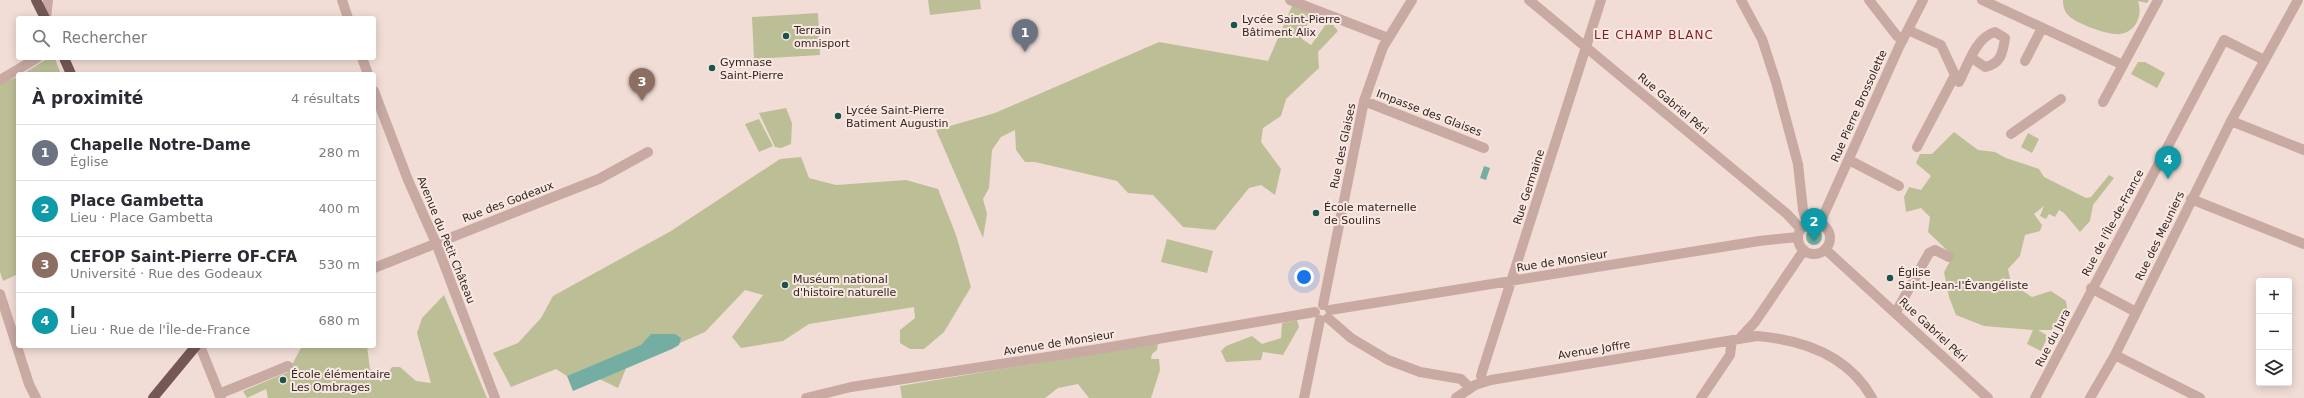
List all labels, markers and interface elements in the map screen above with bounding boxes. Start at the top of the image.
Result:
place label: Lycée Saint-Pierre Bâtiment Alix [1242,13,1341,39]
search box [16,16,376,60]
pin: 1 [1012,19,1038,52]
marker: Lycée Saint-Pierre Bâtiment Alix [1229,20,1239,30]
place label: Terrain omnisport [793,24,850,50]
icon: search [30,27,52,49]
district label: LE CHAMP BLANC [1594,28,1714,42]
text: Rechercher [62,29,147,47]
marker: Terrain omnisport [781,31,791,41]
street label: Rue Pierre Brossolette [1828,48,1890,164]
place label: Gymnase Saint-Pierre [720,56,784,82]
marker: Gymnase Saint-Pierre [707,63,717,73]
pin: 3 [629,68,655,101]
street label: Rue Gabriel Péri [1635,71,1711,137]
street label: Impasse des Glaises [1374,87,1484,139]
text: À proximité [32,88,143,108]
text: 4 résultats [291,91,360,106]
street label: Rue des Glaises [1328,102,1358,190]
place label: Lycée Saint-Pierre Batiment Augustin [846,104,948,130]
marker: Lycée Saint-Pierre Batiment Augustin [833,111,843,121]
text: Chapelle Notre-Dame [70,136,251,154]
text: 1 [40,145,50,160]
text: 280 m [318,145,360,160]
pin: 4 [2155,146,2181,179]
street label: Rue Germaine [1511,148,1547,226]
text: Église [70,154,108,169]
street label: Rue de l'Île-de-France [2079,167,2147,279]
street label: Avenue du Petit Château [414,174,478,306]
street label: Rue des Godeaux [461,178,556,225]
street label: Rue des Meuniers [2133,189,2187,283]
text: Place Gambetta [70,192,204,210]
text: 2 [40,201,50,216]
text: 400 m [318,201,360,216]
place label: École maternelle de Soulins [1324,201,1417,227]
marker: École maternelle de Soulins [1311,208,1321,218]
pin: 2 [1801,208,1827,241]
text: Lieu · Place Gambetta [70,210,213,225]
street label: Rue de Monsieur [1516,247,1609,275]
text: CEFOP Saint-Pierre OF-CFA [70,248,297,266]
text: 3 [40,257,50,272]
text: 530 m [318,257,360,272]
text: Université · Rue des Godeaux [70,266,262,281]
place label: Église Saint-Jean-l'Évangéliste [1898,266,2028,292]
your location [1294,267,1314,287]
place label: Muséum national d'histoire naturelle [793,273,897,299]
marker: Église Saint-Jean-l'Évangéliste [1885,273,1895,283]
map controls [2256,278,2292,386]
button: + [2256,278,2292,314]
marker: Muséum national d'histoire naturelle [780,280,790,290]
street label: Rue Gabriel Péri [1896,295,1970,365]
text: I [70,304,76,322]
street label: Rue du Jura [2033,307,2073,369]
text: 4 [40,313,50,328]
text: 680 m [318,313,360,328]
button: − [2256,314,2292,350]
text: Lieu · Rue de l'Île-de-France [70,322,250,337]
street label: Avenue de Monsieur [1003,328,1116,358]
street label: Avenue Joffre [1557,338,1631,362]
button: layers [2256,350,2292,386]
place label: École élémentaire Les Ombrages [291,368,390,394]
marker: École élémentaire Les Ombrages [278,375,288,385]

